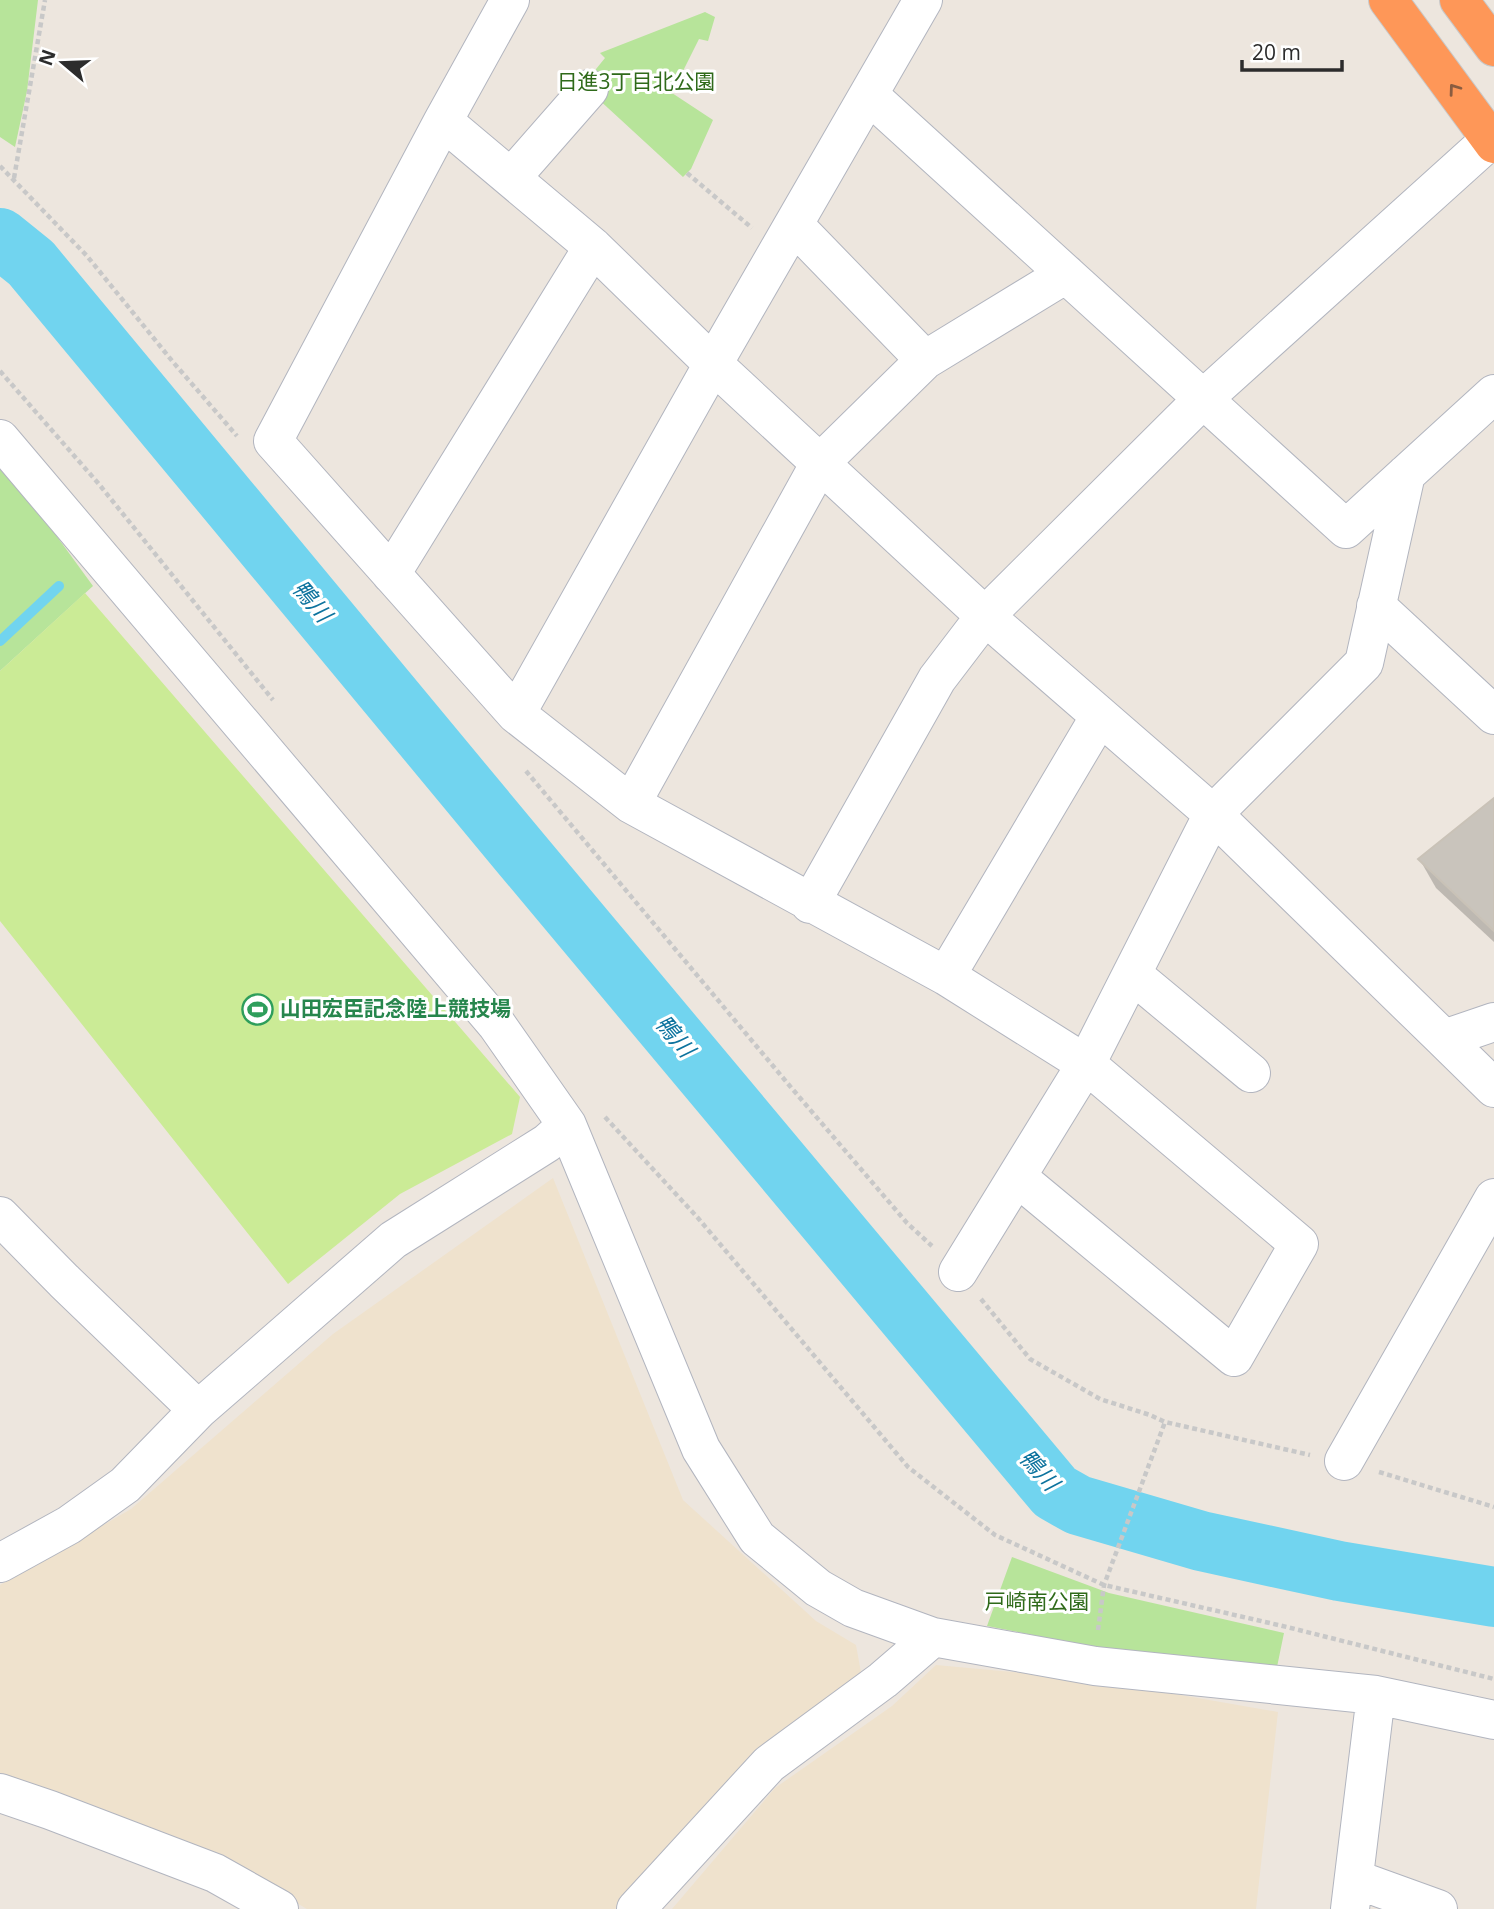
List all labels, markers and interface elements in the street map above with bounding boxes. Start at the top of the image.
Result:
north arrow [28,28,98,98]
scale bar [1242,28,1342,72]
text: 20 m [1252,38,1301,66]
text: N [32,46,62,69]
park label: 日進3丁目北公園 [556,67,716,95]
one-way arrow [1449,84,1462,97]
water label: 鴨川 [286,572,342,631]
sports icon: 山田宏臣記念陸上競技場 [240,992,274,1026]
place label: 山田宏臣記念陸上競技場 [280,994,511,1022]
water label: 鴨川 [649,1007,705,1066]
water label: 鴨川 [1012,1442,1069,1499]
park label: 戸崎南公園 [985,1587,1090,1615]

